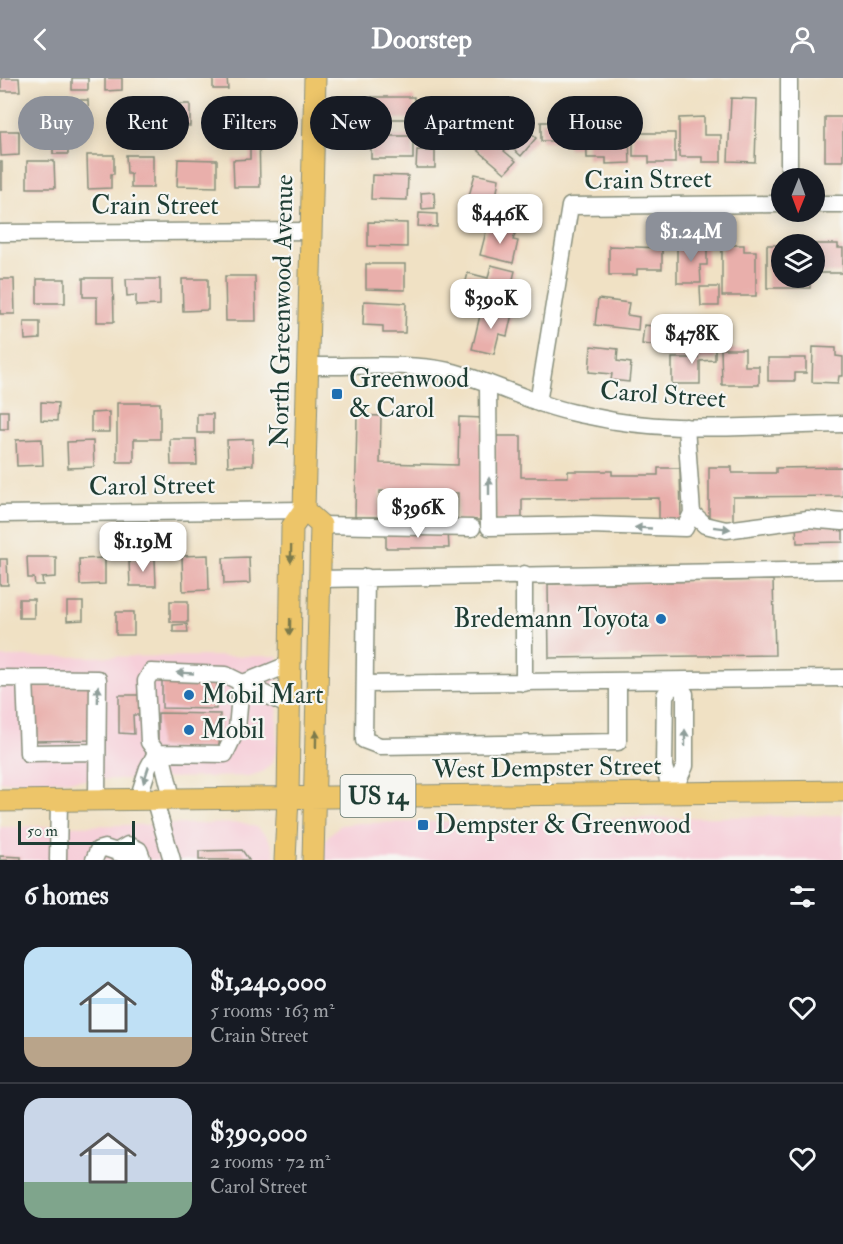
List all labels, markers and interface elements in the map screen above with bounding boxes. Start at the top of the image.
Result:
icon: back [24,23,57,56]
text: Doorstep [371,23,472,56]
icon: person [786,23,819,56]
chip: Buy [18,96,94,150]
chip: Rent [106,96,189,150]
chip: Filters [201,96,298,150]
chip: New [310,96,392,150]
chip: Apartment [404,96,535,150]
chip: House [547,96,643,150]
street label: Crain Street [584,163,712,197]
north arrow [771,168,825,222]
map controls [771,168,825,288]
street label: North Greenwood Avenue [264,174,300,448]
street label: Crain Street [91,190,219,222]
pin: $446K [458,194,542,245]
text: $446K [472,201,528,226]
pin: $1.24M [642,212,740,263]
text: $1.24M [660,219,722,244]
button: layers [771,234,825,288]
pin: $390K [449,279,533,330]
text: $390K [464,286,518,311]
pin: $478K [650,314,734,365]
text: $478K [665,321,719,346]
place label: Greenwood & Carol [349,363,469,425]
street label: Carol Street [599,375,727,415]
marker: Greenwood & Carol [330,387,344,401]
street label: Carol Street [89,469,215,503]
one-way arrow [484,477,494,496]
pin: $396K [376,488,460,539]
text: $396K [391,495,445,520]
pin: $1.19M [94,522,192,573]
one-way arrow [633,523,652,532]
one-way arrow [712,523,731,533]
text: $1.19M [113,529,173,554]
one-way arrow [286,544,296,563]
place label: Bredemann Toyota [454,603,649,635]
marker: Bredemann Toyota [654,612,668,626]
one-way arrow [286,617,295,636]
one-way arrow [175,669,194,678]
place label: Mobil Mart [201,679,324,711]
one-way arrow [93,684,103,703]
marker: Mobil Mart [182,688,196,702]
place label: Mobil [201,714,265,746]
marker: Mobil [182,723,196,737]
one-way arrow [680,728,690,747]
one-way arrow [311,729,321,748]
street label: West Dempster Street [431,750,662,787]
one-way arrow [140,767,150,785]
road number: US 14 [340,775,416,817]
place label: Dempster & Greenwood [435,809,691,842]
scale bar [18,818,135,846]
marker: Dempster & Greenwood [416,818,430,832]
text: 50 m [27,821,58,841]
text: 6 homes [24,880,109,912]
icon: filters [786,880,819,913]
text: $1,240,000 [210,966,327,998]
icon: home [72,971,144,1043]
icon: heart [786,991,819,1024]
text: 5 rooms · 163 m² [210,998,335,1023]
text: Crain Street [210,1023,308,1048]
text: $390,000 [210,1117,308,1149]
icon: home [72,1122,144,1194]
icon: heart [786,1142,819,1175]
text: 2 rooms · 72 m² [210,1149,330,1174]
text: Carol Street [210,1174,307,1199]

